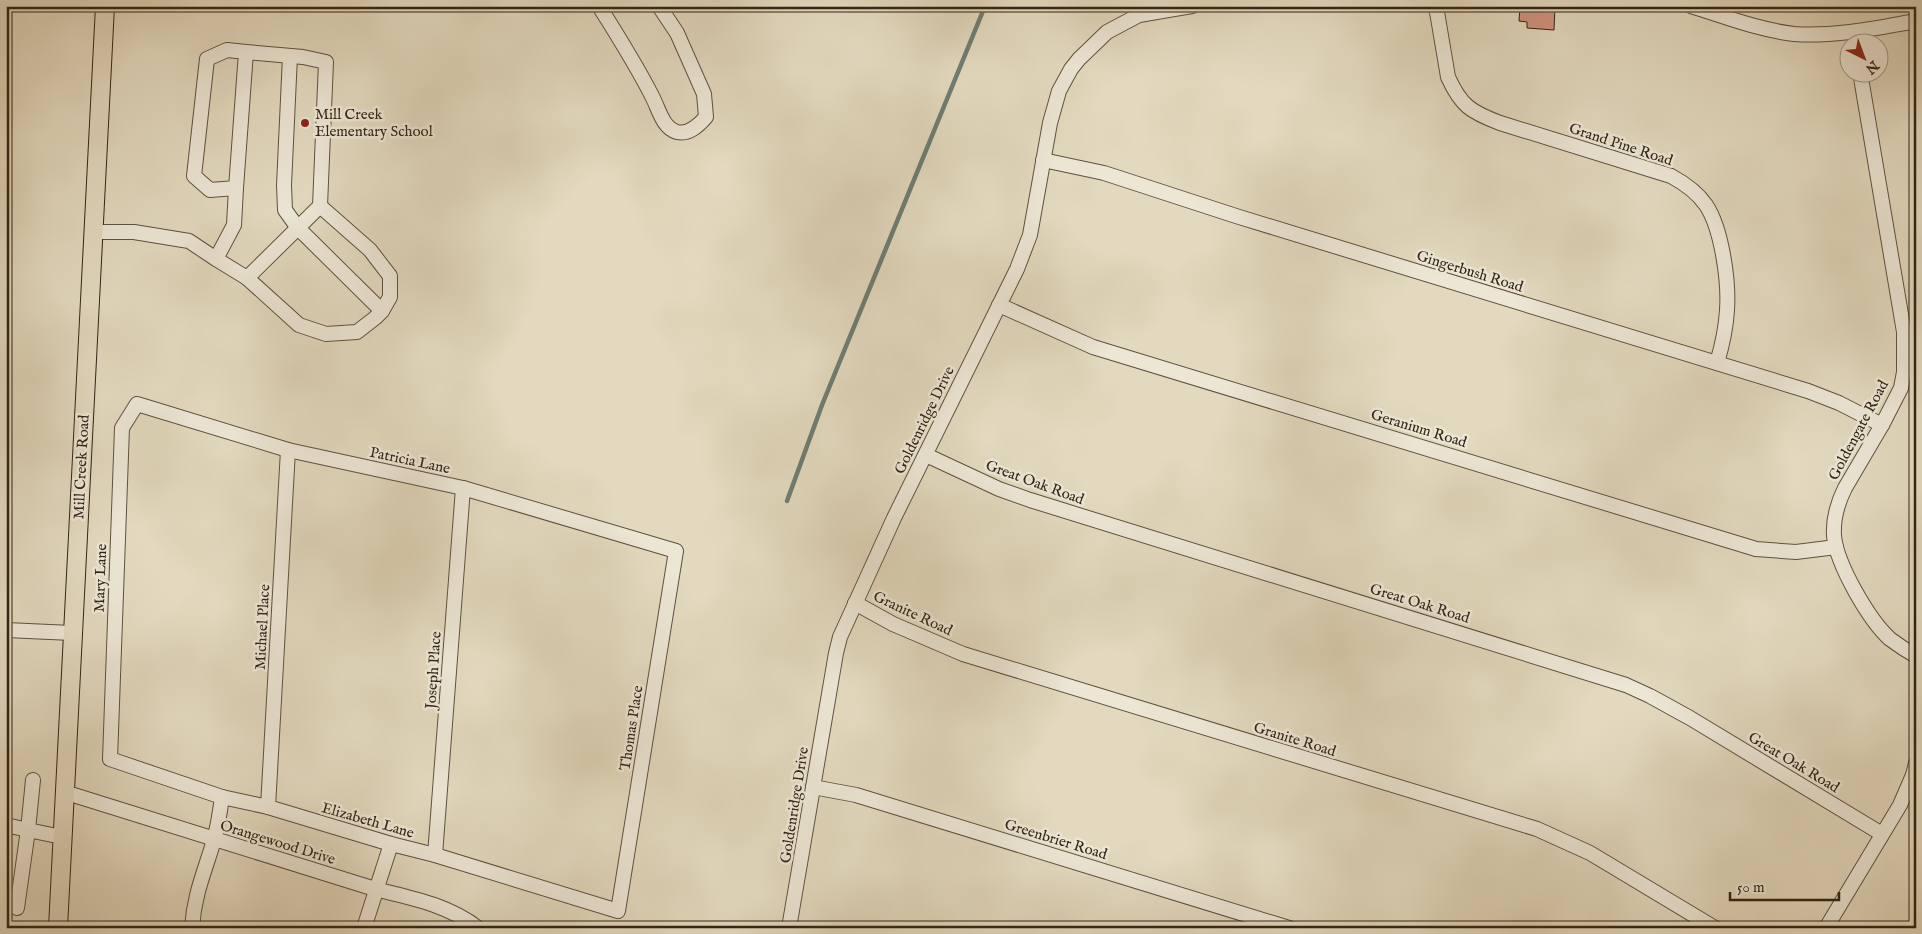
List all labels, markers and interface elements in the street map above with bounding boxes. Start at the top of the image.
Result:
north arrow [1840,32,1890,82]
text: N [1862,56,1883,78]
place label: Mill Creek Elementary School [315,105,434,141]
marker: Mill Creek Elementary School [299,117,311,129]
street label: Grand Pine Road [1567,119,1676,170]
street label: Gingerbush Road [1414,246,1526,297]
street label: Goldenridge Drive [890,363,959,477]
street label: Goldengate Road [1824,376,1893,484]
street label: Geranium Road [1369,405,1470,452]
street label: Mill Creek Road [69,413,94,520]
street label: Patricia Lane [368,443,452,478]
street label: Great Oak Road [983,456,1088,509]
street label: Mary Lane [90,543,111,613]
street label: Great Oak Road [1368,579,1473,628]
street label: Michael Place [251,584,274,670]
street label: Granite Road [870,587,956,640]
street label: Joseph Place [421,630,446,712]
street label: Thomas Place [615,684,648,772]
street label: Granite Road [1251,718,1339,761]
street label: Great Oak Road [1745,728,1844,798]
street label: Goldenridge Drive [776,745,813,865]
street label: Elizabeth Lane [319,798,416,843]
street label: Greenbrier Road [1002,815,1110,864]
street label: Orangewood Drive [218,816,338,869]
scale bar [1730,869,1838,901]
text: 50 m [1737,878,1765,897]

